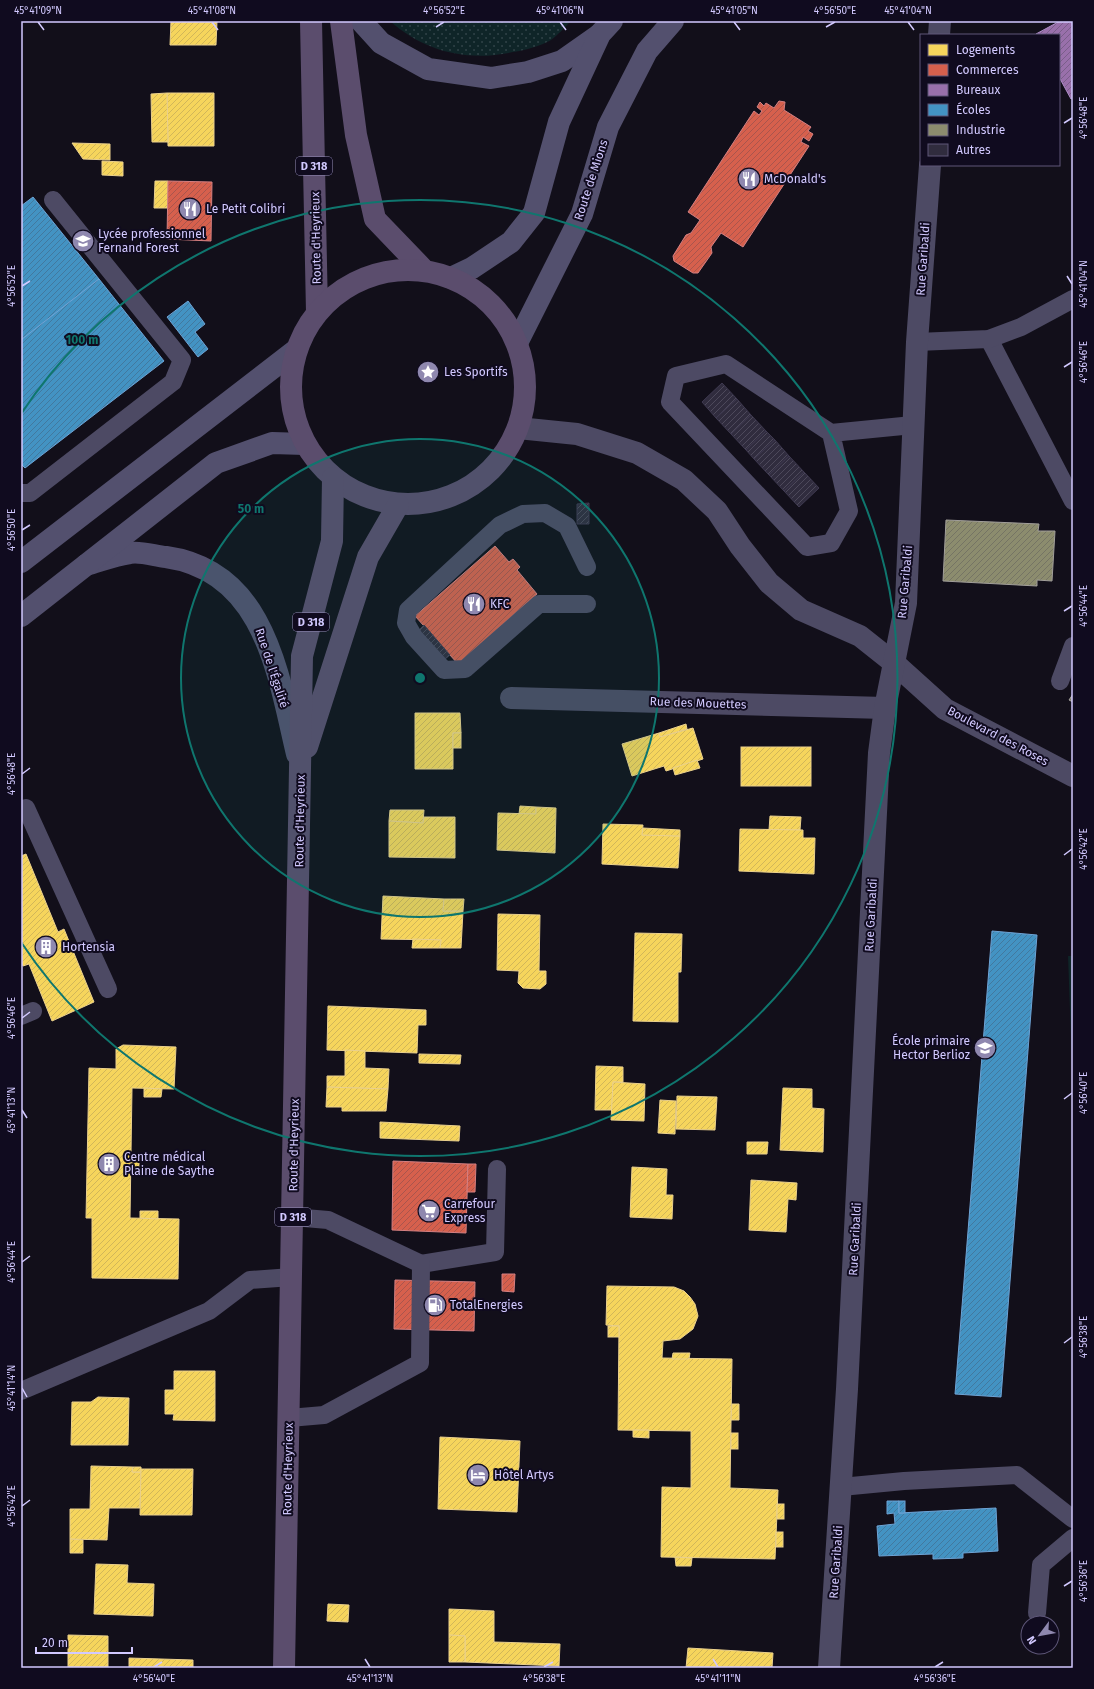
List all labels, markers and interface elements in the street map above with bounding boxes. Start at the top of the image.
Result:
text: 45°41'09"N [14,5,62,17]
text: 45°41'08"N [188,5,236,17]
text: 4°56'52"E [423,5,465,17]
text: 45°41'06"N [536,5,584,17]
text: 45°41'05"N [710,5,758,17]
text: 4°56'50"E [814,5,856,17]
text: 45°41'04"N [884,5,932,17]
legend [920,34,1060,166]
text: Logements [956,43,1015,57]
text: Commerces [956,63,1019,77]
text: Bureaux [956,83,1000,97]
text: 4°56'48"E [1078,97,1090,139]
text: Écoles [956,102,991,117]
text: Industrie [956,123,1005,137]
street label: Route de Mions [571,137,611,222]
text: Autres [956,143,991,157]
road number: D 318 [296,157,332,175]
restaurant icon: McDonald's [736,166,762,192]
place label: McDonald's [764,172,826,186]
street label: Route d'Heyrieux [308,191,324,284]
restaurant icon: Le Petit Colibri [177,196,203,222]
place label: Le Petit Colibri [206,202,285,216]
street label: Rue Garibaldi [913,222,933,296]
place label: Lycée professionnel Fernand Forest [98,227,206,255]
school or university icon: Lycée professionnel Fernand Forest [70,228,96,254]
text: 45°41'04"N [1078,260,1090,308]
text: 4°56'52"E [6,265,18,307]
text: 100 m [66,333,98,347]
text: 4°56'46"E [1078,341,1090,383]
place icon: Les Sportifs [415,359,441,385]
place label: Les Sportifs [444,365,508,379]
text: 50 m [238,502,264,516]
text: 4°56'50"E [6,509,18,551]
street label: Rue Garibaldi [895,545,915,619]
text: 4°56'44"E [1078,585,1090,627]
restaurant icon: KFC [461,591,487,617]
place label: KFC [490,597,510,611]
road number: D 318 [293,613,329,631]
street label: Rue de l'Égalité [253,626,292,710]
centre of rings [413,671,427,685]
street label: Rue des Mouettes [649,694,747,712]
street label: Boulevard des Roses [945,703,1051,769]
text: 4°56'48"E [6,753,18,795]
street label: Route d'Heyrieux [292,774,308,867]
text: 4°56'42"E [1078,828,1090,870]
street label: Rue Garibaldi [862,878,880,952]
building icon: Hortensia [33,934,59,960]
place label: Hortensia [62,940,115,954]
text: 4°56'46"E [6,997,18,1039]
place label: École primaire Hector Berlioz [892,1033,970,1062]
school or university icon: École primaire Hector Berlioz [972,1035,998,1061]
text: 4°56'40"E [1078,1072,1090,1114]
text: 45°41'13"N [6,1087,18,1133]
street label: Route d'Heyrieux [286,1098,302,1191]
place label: Centre médical Plaine de Saythe [124,1150,215,1178]
building icon: Centre médical Plaine de Saythe [96,1151,122,1177]
place label: Carrefour Express [444,1197,495,1225]
supermarket icon: Carrefour Express [416,1198,442,1224]
street label: Rue Garibaldi [846,1202,864,1276]
road number: D 318 [275,1208,311,1226]
text: 4°56'44"E [6,1241,18,1283]
fuel station icon: TotalEnergies [422,1292,448,1318]
place label: TotalEnergies [450,1298,523,1312]
text: 4°56'38"E [1078,1316,1090,1358]
text: 45°41'14"N [6,1365,18,1411]
street label: Route d'Heyrieux [280,1422,296,1515]
hotel icon: Hôtel Artys [465,1462,491,1488]
place label: Hôtel Artys [494,1468,554,1482]
text: 4°56'42"E [6,1485,18,1527]
street label: Rue Garibaldi [826,1525,846,1599]
text: 4°56'36"E [1078,1560,1090,1602]
north arrow [1020,1615,1060,1655]
scale bar [36,1629,132,1655]
text: N [1024,1633,1039,1647]
text: 20 m [42,1636,68,1650]
text: 4°56'40"E [133,1673,175,1685]
text: 45°41'13"N [347,1673,393,1685]
text: 4°56'38"E [523,1673,565,1685]
text: 45°41'11"N [695,1673,741,1685]
text: 4°56'36"E [914,1673,956,1685]

